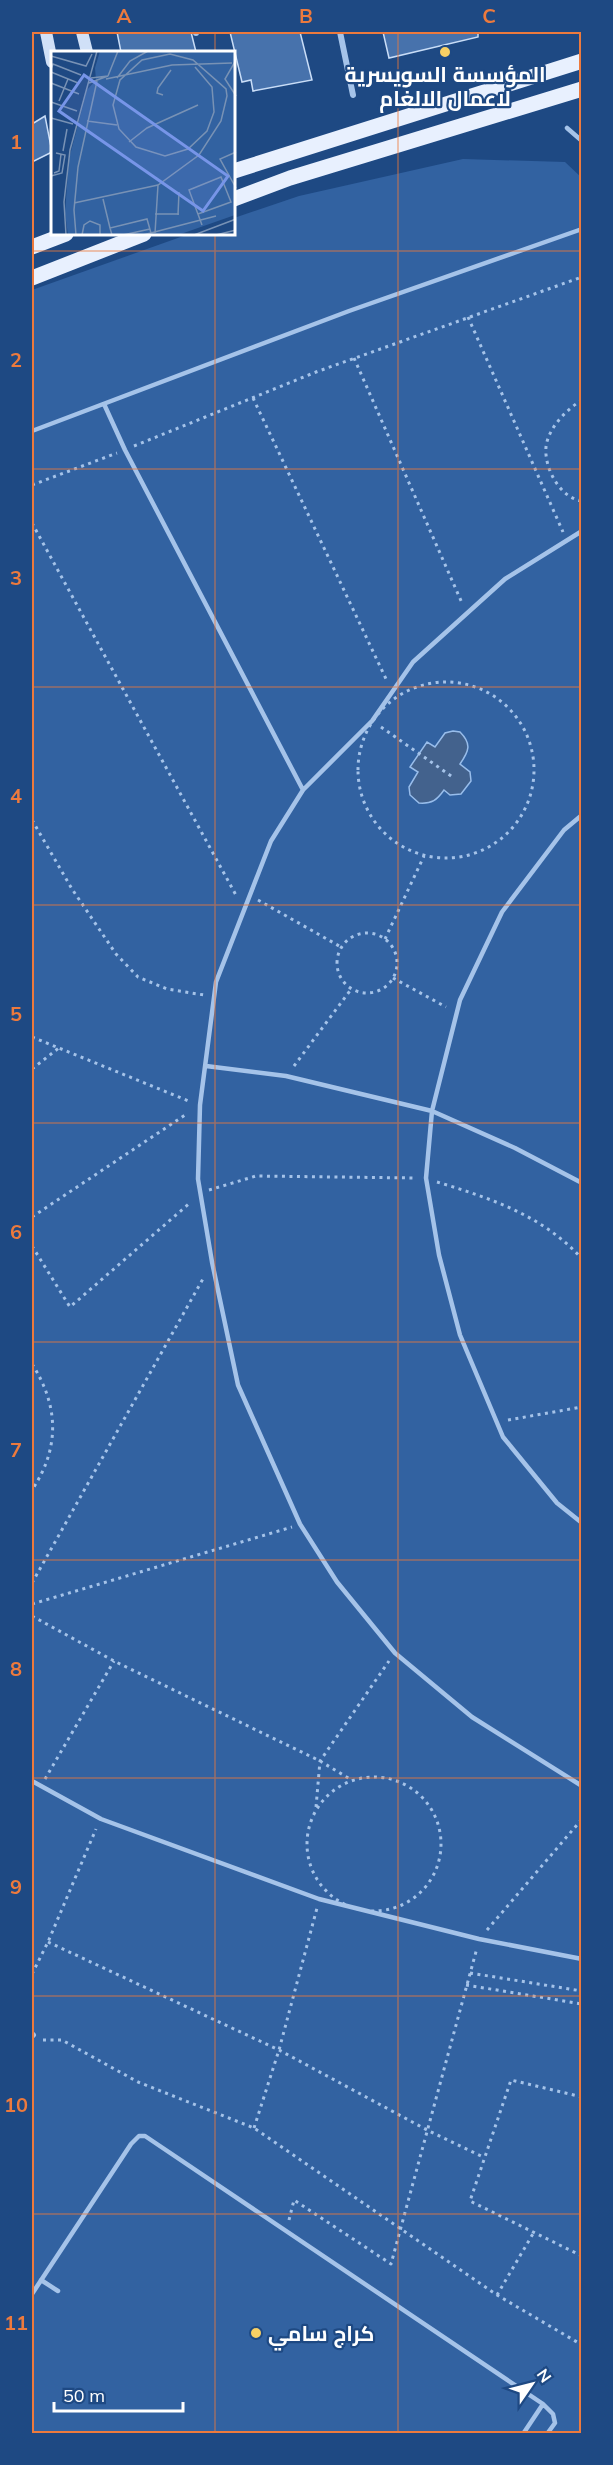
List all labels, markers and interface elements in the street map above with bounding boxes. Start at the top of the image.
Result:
text: A [117,3,132,28]
text: B [299,3,313,28]
text: C [482,3,496,28]
marker: المؤسسة السويسرية لاعمال الالغام [438,45,452,59]
inset map [51,51,236,236]
place label: المؤسسة السويسرية لاعمال الالغام [345,61,545,113]
text: 1 [10,129,22,154]
text: 2 [10,347,22,372]
text: 3 [10,565,22,590]
text: 4 [10,783,22,808]
text: 5 [10,1001,22,1026]
text: 6 [10,1219,22,1244]
text: 7 [10,1437,22,1462]
text: 8 [10,1656,22,1681]
text: 9 [10,1874,22,1899]
text: 10 [4,2092,28,2117]
text: 11 [4,2310,28,2335]
place label: کراج سامي [268,2320,374,2351]
marker: کراج سامي [249,2326,263,2340]
north arrow [502,2354,562,2414]
text: N [533,2365,556,2386]
scale bar [54,2375,183,2413]
text: 50 m [63,2384,105,2407]

